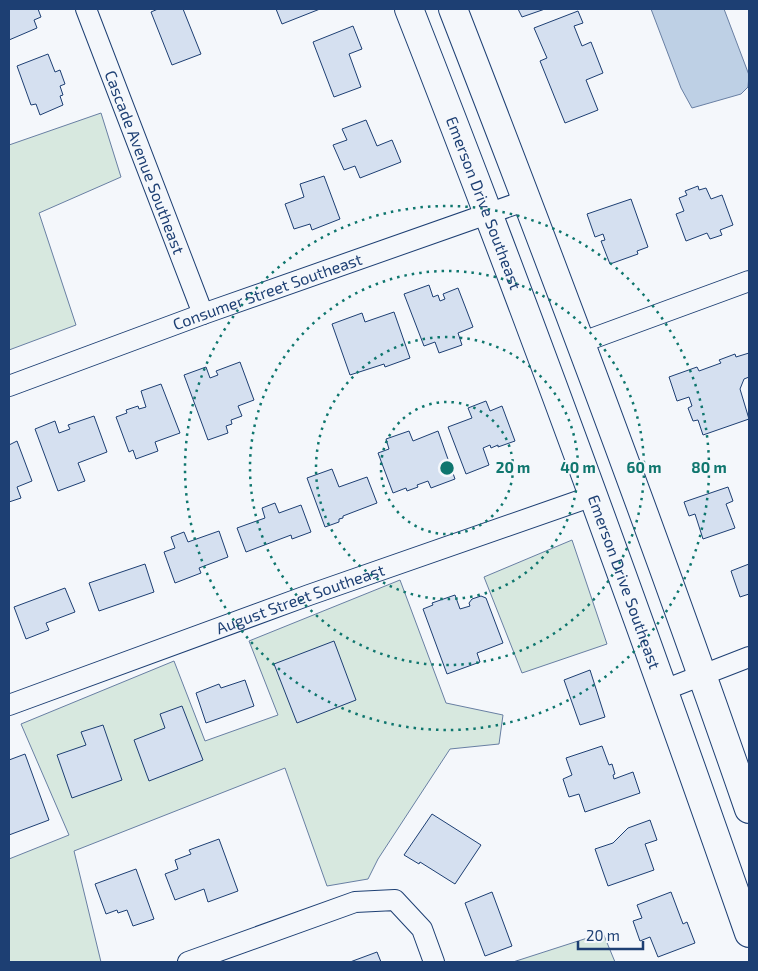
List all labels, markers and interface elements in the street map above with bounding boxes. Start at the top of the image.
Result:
street label: Cascade Avenue Southeast [101,67,189,256]
street label: Emerson Drive Southeast [443,113,526,292]
street label: Consumer Street Southeast [170,249,364,333]
text: 20 m [496,458,530,476]
text: 40 m [560,458,596,476]
text: 60 m [627,458,661,476]
text: 80 m [691,458,727,476]
centre of rings [438,459,456,477]
street label: Emerson Drive Southeast [585,492,665,671]
street label: August Street Southeast [213,560,387,637]
scale bar [578,918,643,950]
text: 20 m [586,926,620,944]

